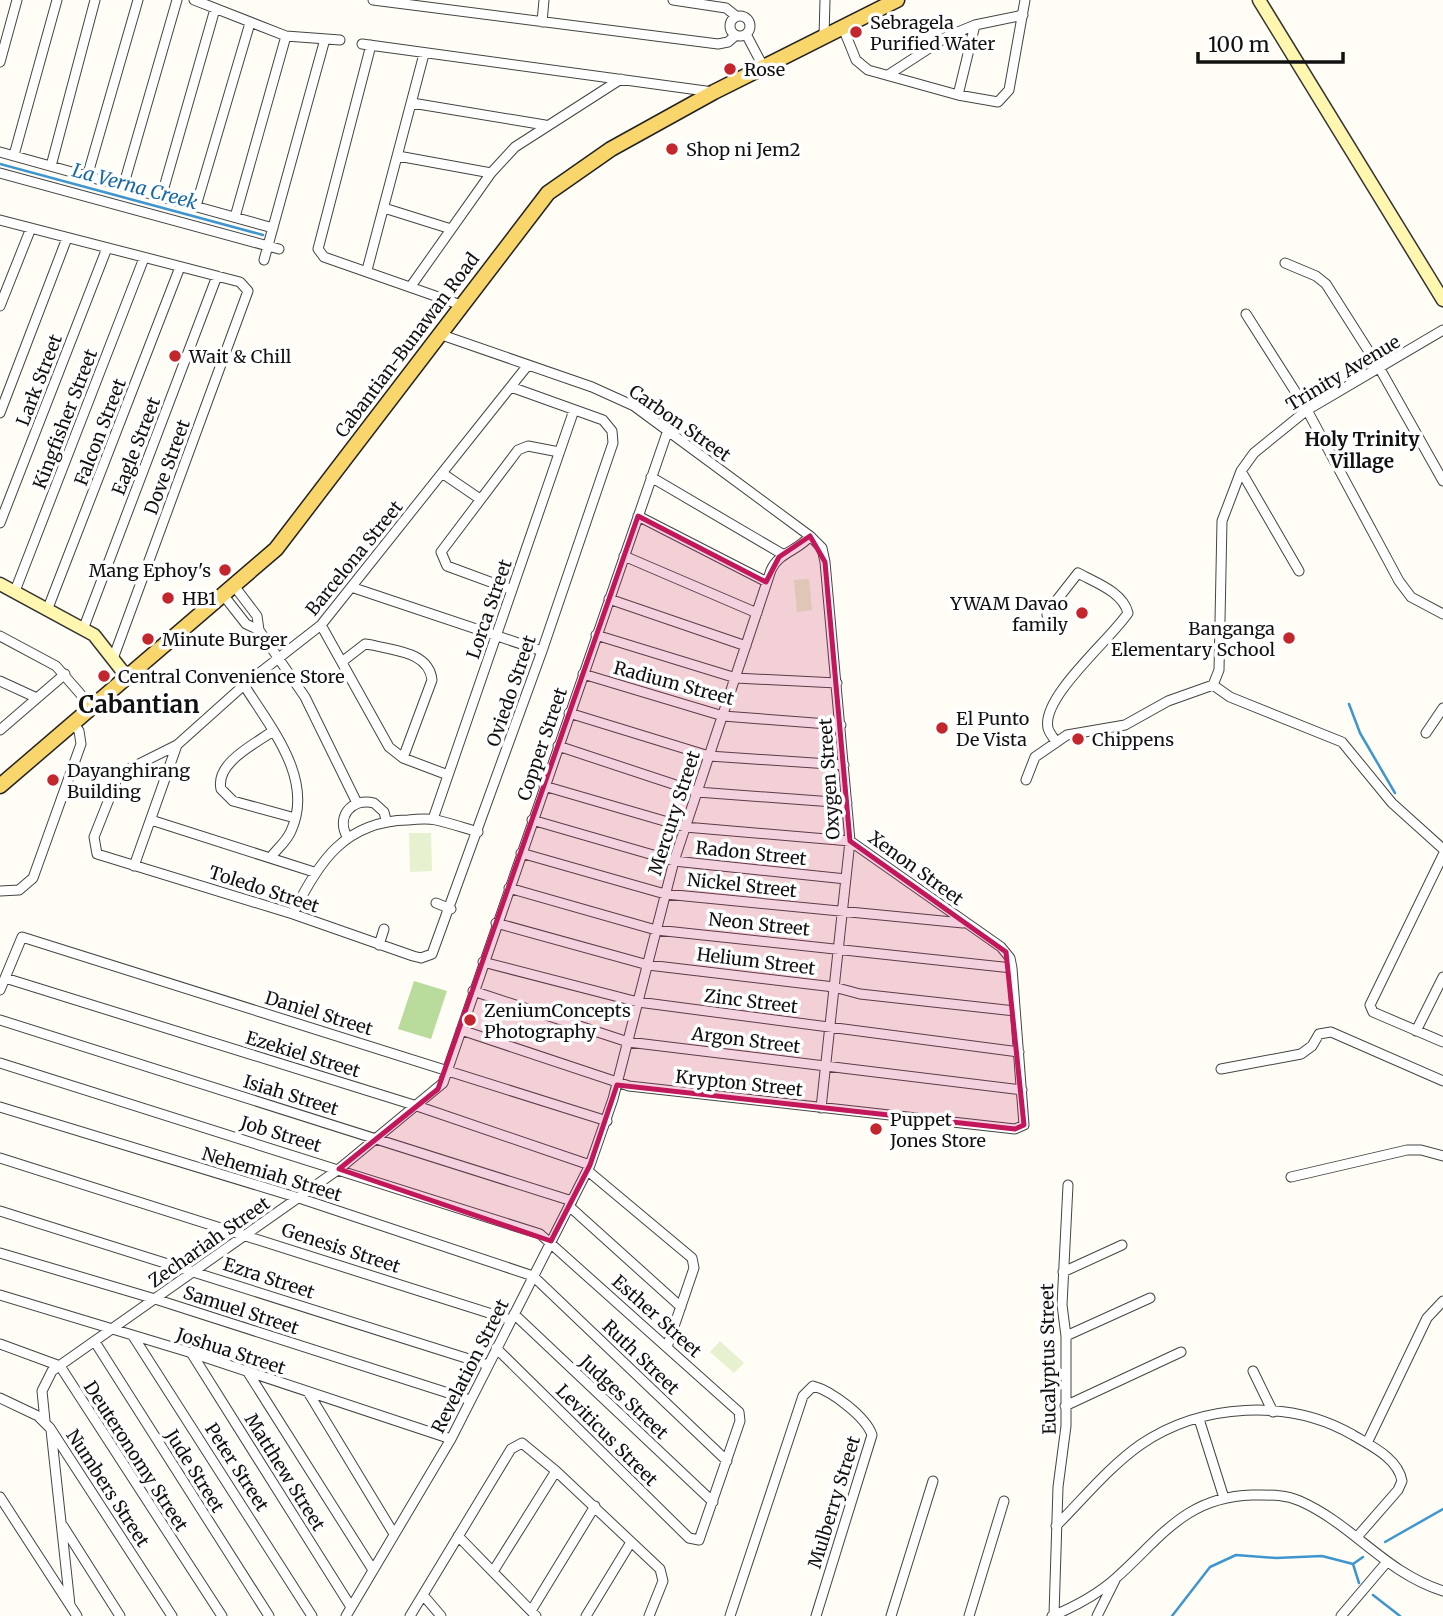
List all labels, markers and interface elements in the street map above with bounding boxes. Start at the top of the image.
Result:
place label: Sebragela Purified Water [870,11,995,55]
scale bar [1198,21,1343,65]
marker: Sebragela Purified Water [848,24,864,40]
text: 100 m [1208,31,1270,58]
place label: Rose [744,58,785,81]
marker: Rose [722,61,738,77]
place label: Shop ni Jem2 [686,138,800,161]
marker: Shop ni Jem2 [664,141,680,157]
water label: La Verna Creek [70,158,201,214]
street label: Cabantian-Bunawan Road [330,248,484,442]
street label: Trinity Avenue [1282,330,1404,416]
street label: Lark Street [11,331,67,429]
place label: Wait & Chill [188,345,292,368]
street label: Kingfisher Street [28,346,102,492]
marker: Wait & Chill [167,348,183,364]
street label: Falcon Street [69,375,131,489]
street label: Carbon Street [625,380,735,466]
street label: Eagle Street [107,394,165,498]
street label: Dove Street [139,416,195,518]
district label: Holy Trinity Village [1304,427,1420,473]
street label: Barcelona Street [301,496,407,620]
street label: Lorca Street [461,556,517,662]
place label: Mang Ephoy's [89,559,211,582]
marker: Mang Ephoy's [217,562,233,578]
place label: HB1 [182,587,216,610]
marker: HB1 [160,590,176,606]
place label: YWAM Davao family [949,592,1069,636]
marker: YWAM Davao family [1074,605,1090,621]
place label: Banganga Elementary School [1111,617,1275,661]
place label: Minute Burger [162,628,288,651]
marker: Banganga Elementary School [1281,630,1297,646]
marker: Minute Burger [140,631,156,647]
street label: Oviedo Street [481,632,541,750]
street label: Radium Street [611,656,737,710]
place label: Central Convenience Store [118,665,345,688]
marker: Central Convenience Store [96,668,112,684]
street label: Copper Street [512,684,572,804]
district label: Cabantian [79,689,199,720]
place label: El Punto De Vista [956,707,1029,751]
street label: Oxygen Street [813,717,845,841]
marker: El Punto De Vista [934,720,950,736]
place label: Chippens [1092,728,1174,751]
marker: Chippens [1070,731,1086,747]
street label: Mercury Street [643,748,705,878]
place label: Dayanghirang Building [67,759,190,803]
marker: Dayanghirang Building [45,772,61,788]
street label: Xenon Street [864,826,968,910]
street label: Radon Street [694,836,808,870]
street label: Toledo Street [206,860,322,918]
street label: Nickel Street [686,868,798,902]
street label: Neon Street [707,907,811,941]
street label: Helium Street [695,942,817,980]
street label: Zinc Street [703,984,799,1018]
street label: Daniel Street [262,986,376,1040]
place label: ZeniumConcepts Photography [484,999,631,1043]
marker: ZeniumConcepts Photography [462,1012,478,1028]
street label: Argon Street [689,1022,802,1058]
street label: Ezekiel Street [243,1026,363,1082]
street label: Krypton Street [674,1065,804,1101]
street label: Isiah Street [241,1070,341,1120]
place label: Puppet Jones Store [889,1108,986,1152]
street label: Job Street [237,1111,324,1157]
marker: Puppet Jones Store [868,1121,884,1137]
street label: Nehemiah Street [199,1142,345,1206]
street label: Zechariah Street [144,1192,274,1292]
street label: Genesis Street [279,1218,403,1278]
street label: Ezra Street [220,1252,318,1304]
street label: Esther Street [607,1270,707,1362]
street label: Samuel Street [180,1281,302,1339]
street label: Eucalyptus Street [1035,1283,1061,1435]
street label: Revelation Street [426,1295,514,1437]
street label: Ruth Street [598,1315,684,1399]
street label: Joshua Street [173,1322,288,1379]
street label: Judges Street [574,1349,673,1444]
street label: Deuteronomy Street [79,1377,193,1535]
street label: Leviticus Street [551,1379,663,1491]
street label: Matthew Street [240,1409,330,1535]
street label: Peter Street [200,1419,274,1515]
street label: Jude Street [160,1424,229,1517]
street label: Numbers Street [61,1425,155,1551]
street label: Mulberry Street [803,1433,865,1571]

